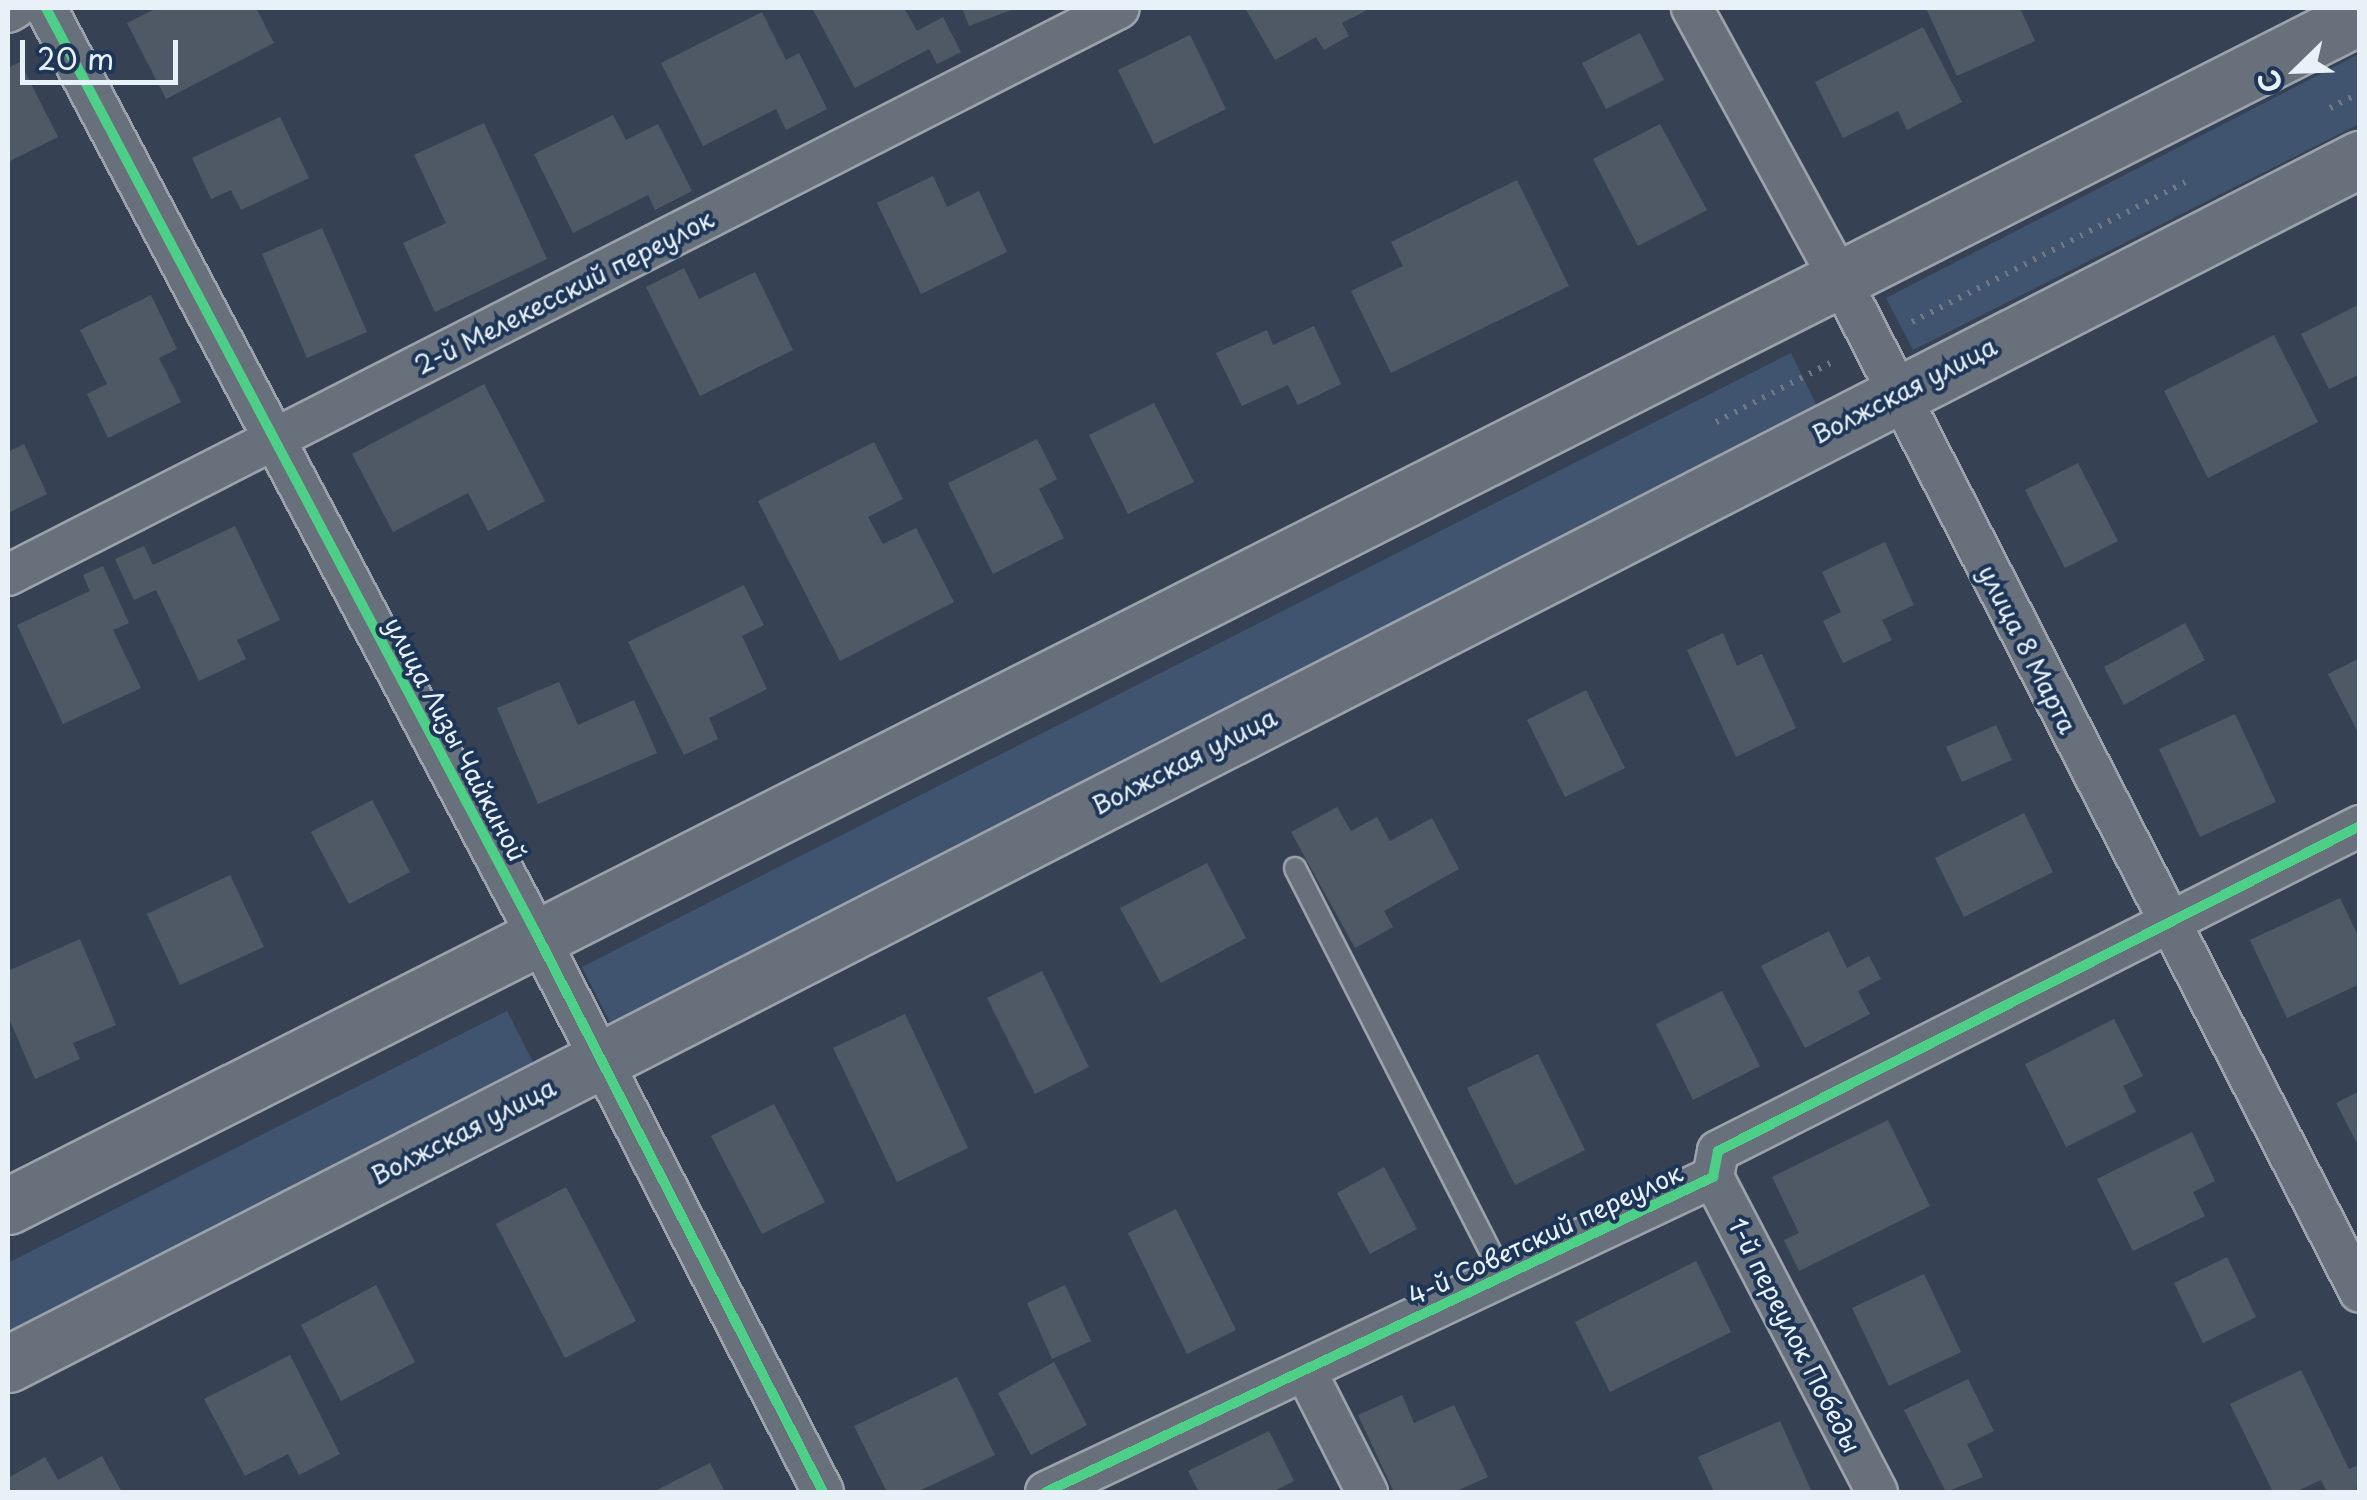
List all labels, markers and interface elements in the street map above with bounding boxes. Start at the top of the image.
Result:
scale bar [25,20,182,82]
north arrow [2247,20,2347,120]
text: 20 m [37,35,114,80]
text: С [2245,64,2293,100]
street label: 2-й Мелекесский переулок [409,203,719,381]
street label: Волжская улица [1806,330,2002,450]
street label: улица 8 Марта [1972,559,2084,739]
street label: улица Лизы Чайкиной [378,610,534,868]
street label: Волжская улица [1086,701,1282,821]
street label: Волжская улица [365,1071,561,1191]
street label: 4-й Советский переулок [1403,1157,1687,1311]
street label: 1-й переулок Победы [1722,1212,1868,1458]

